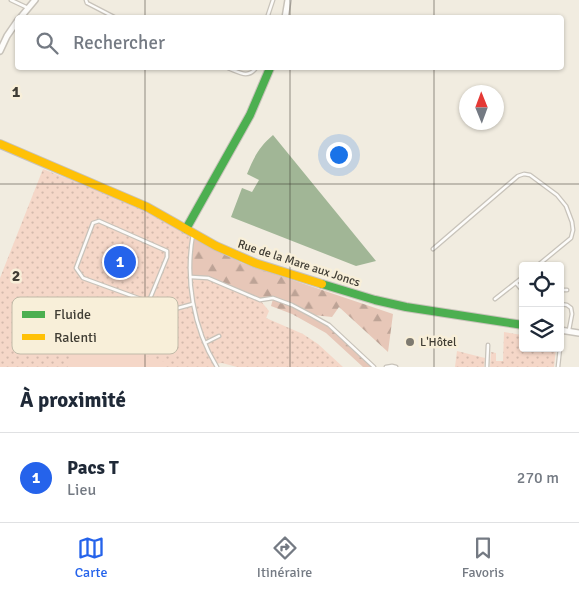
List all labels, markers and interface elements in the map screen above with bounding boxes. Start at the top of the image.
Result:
search box [15,15,564,70]
icon: search [33,29,61,57]
text: Rechercher [73,31,165,55]
text: 1 [12,82,21,102]
north arrow [459,85,504,130]
your location [326,142,352,168]
street label: Rue de la Mare aux Joncs [236,237,362,290]
pin: 1 [104,243,136,281]
map controls [519,262,564,352]
button: locate [519,262,564,307]
text: 2 [12,266,20,286]
legend [12,297,178,354]
text: Fluide [54,306,91,323]
button: layers [519,307,564,352]
text: Ralenti [54,329,97,346]
place label: L'Hôtel [420,335,457,350]
marker: L'Hôtel [404,336,416,348]
text: À proximité [20,387,126,413]
text: Pacs T [67,456,119,480]
text: 1 [32,468,40,488]
text: 270 m [517,468,559,488]
text: Lieu [67,480,96,500]
tab: Carte [75,534,107,581]
tab: Itinéraire [257,534,312,581]
tab: Favoris [462,534,504,581]

